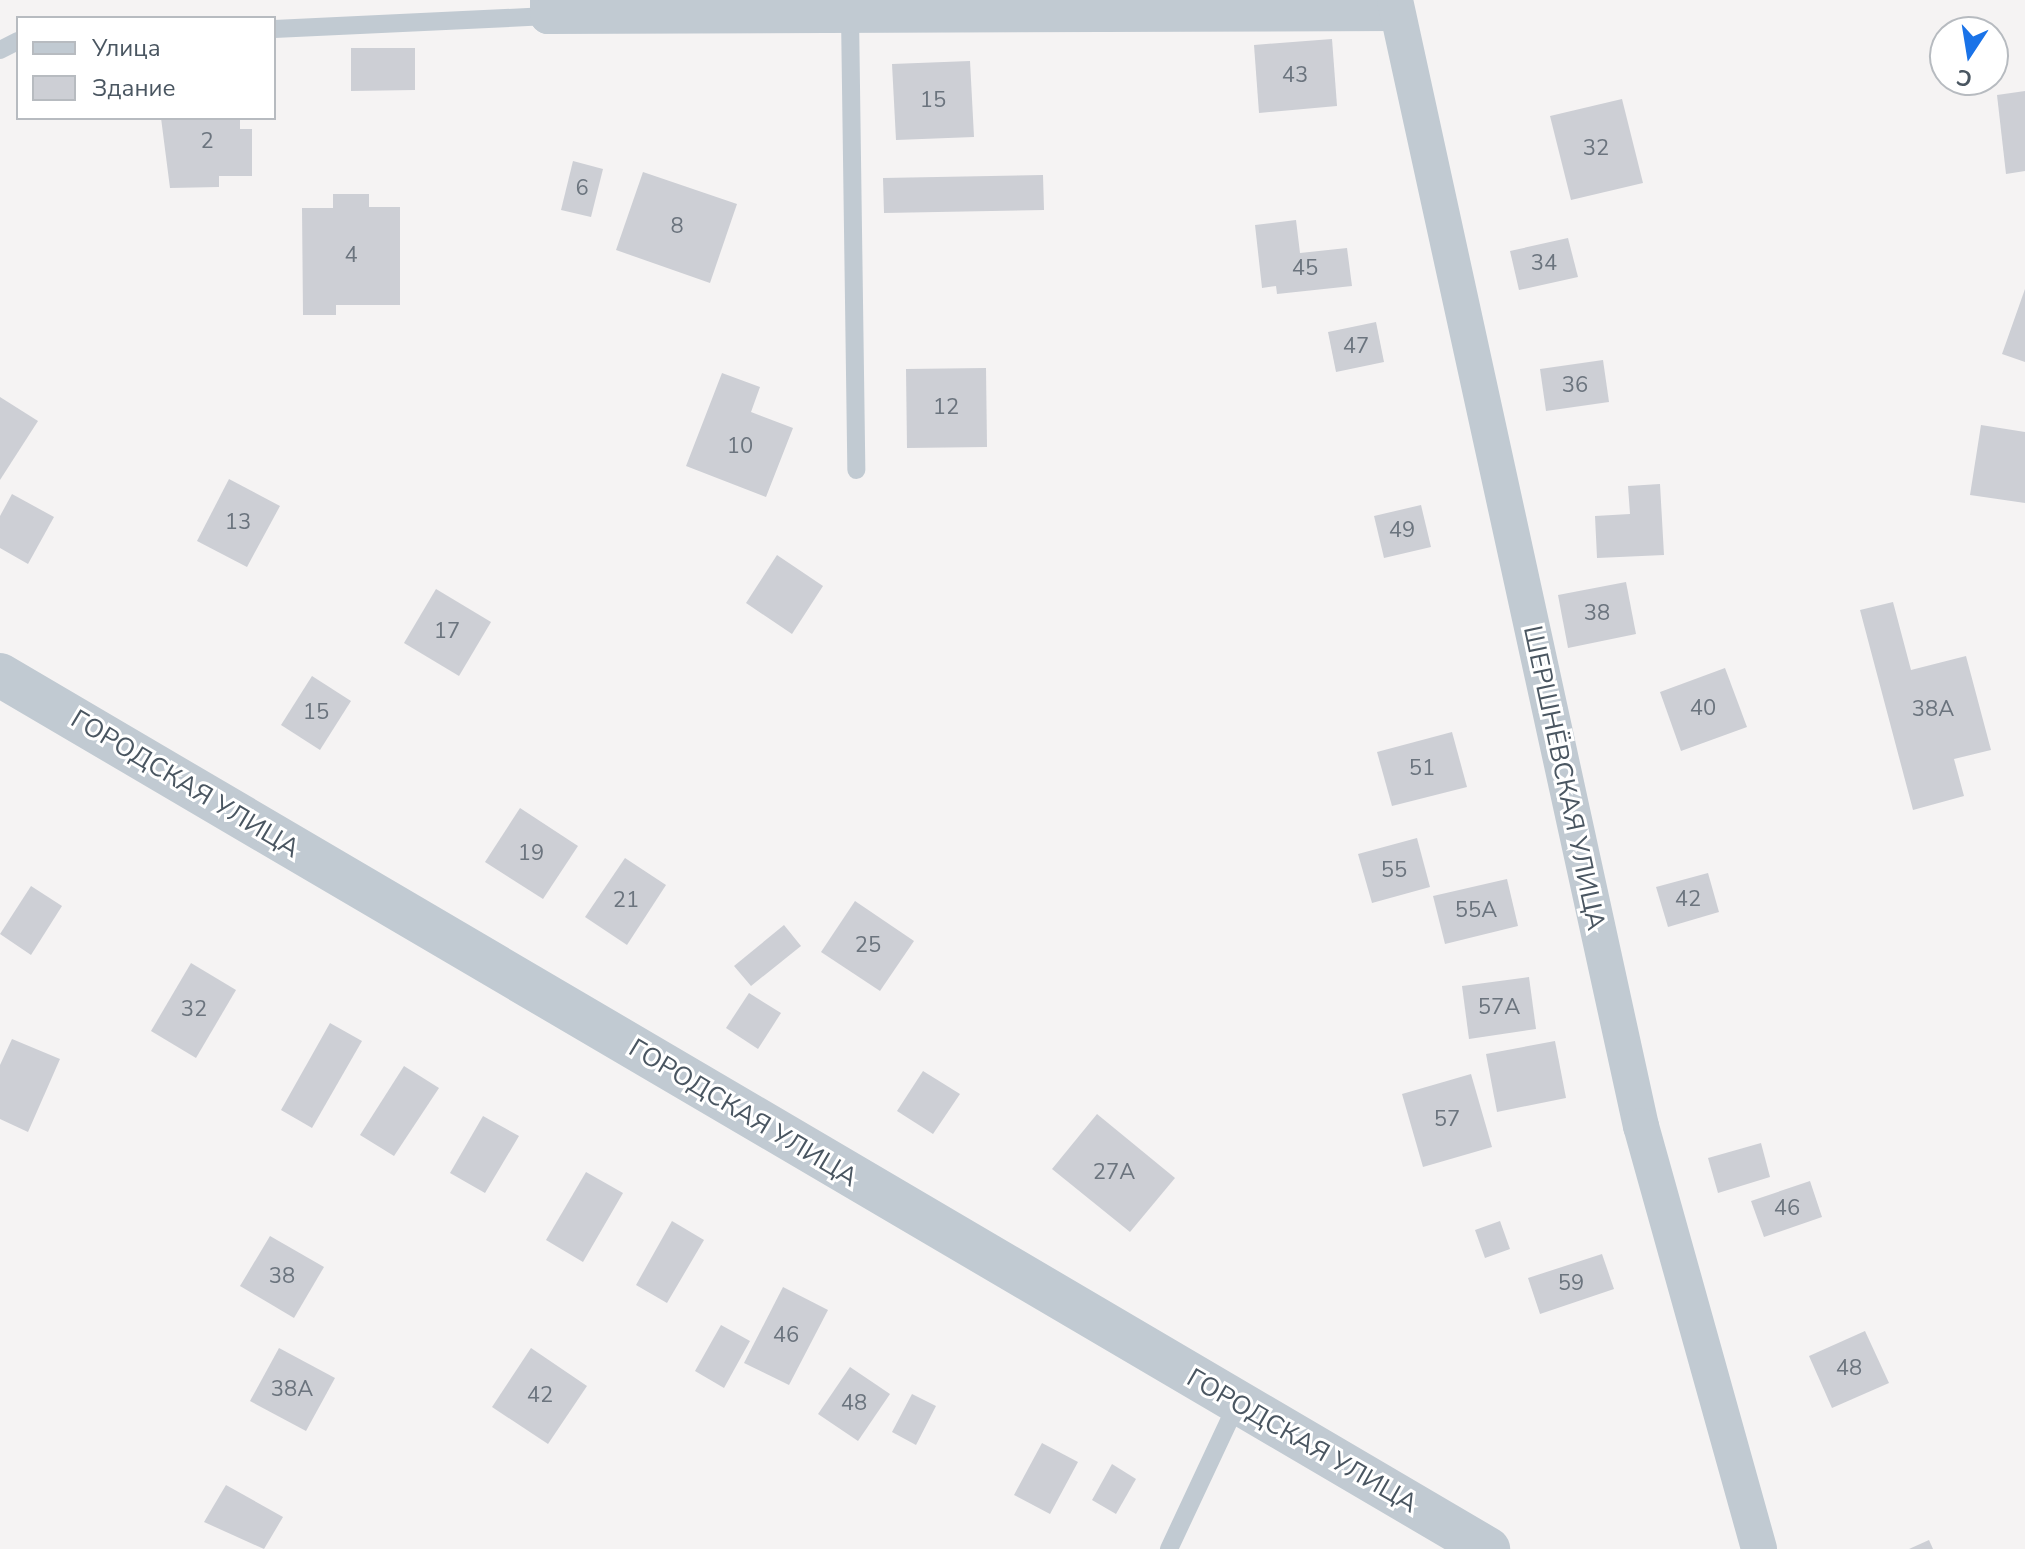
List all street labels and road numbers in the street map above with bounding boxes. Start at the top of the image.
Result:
street label: ШЕРШНЁВСКАЯ УЛИЦА [1516,623,1612,933]
street label: ГОРОДСКАЯ УЛИЦА [65,703,305,865]
street label: ГОРОДСКАЯ УЛИЦА [623,1032,863,1194]
street label: ГОРОДСКАЯ УЛИЦА [1181,1362,1423,1520]

